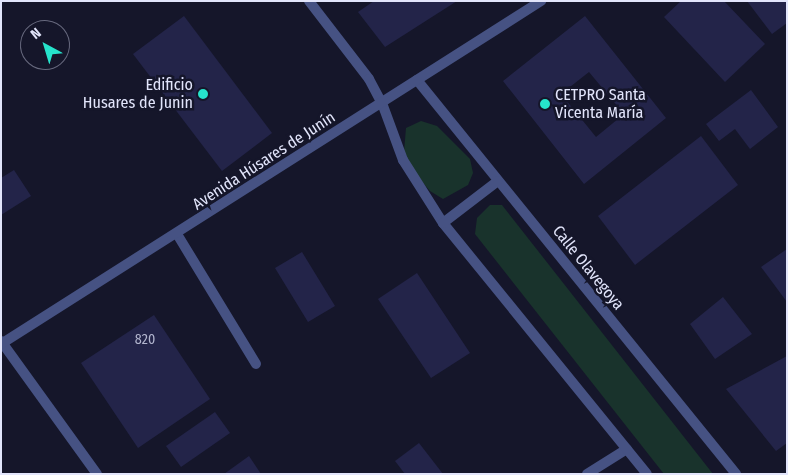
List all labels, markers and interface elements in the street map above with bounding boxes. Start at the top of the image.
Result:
north arrow [20,20,70,70]
text: N [27,24,44,43]
place label: Edificio Husares de Junin [83,75,193,113]
place label: CETPRO Santa Vicenta María [555,85,646,123]
marker: Edificio Husares de Junin [197,88,209,100]
marker: CETPRO Santa Vicenta María [539,98,551,110]
street label: Avenida Húsares de Junín [189,108,339,214]
street label: Calle Olavegoya [548,222,628,314]
house number: 820 [135,332,155,348]

